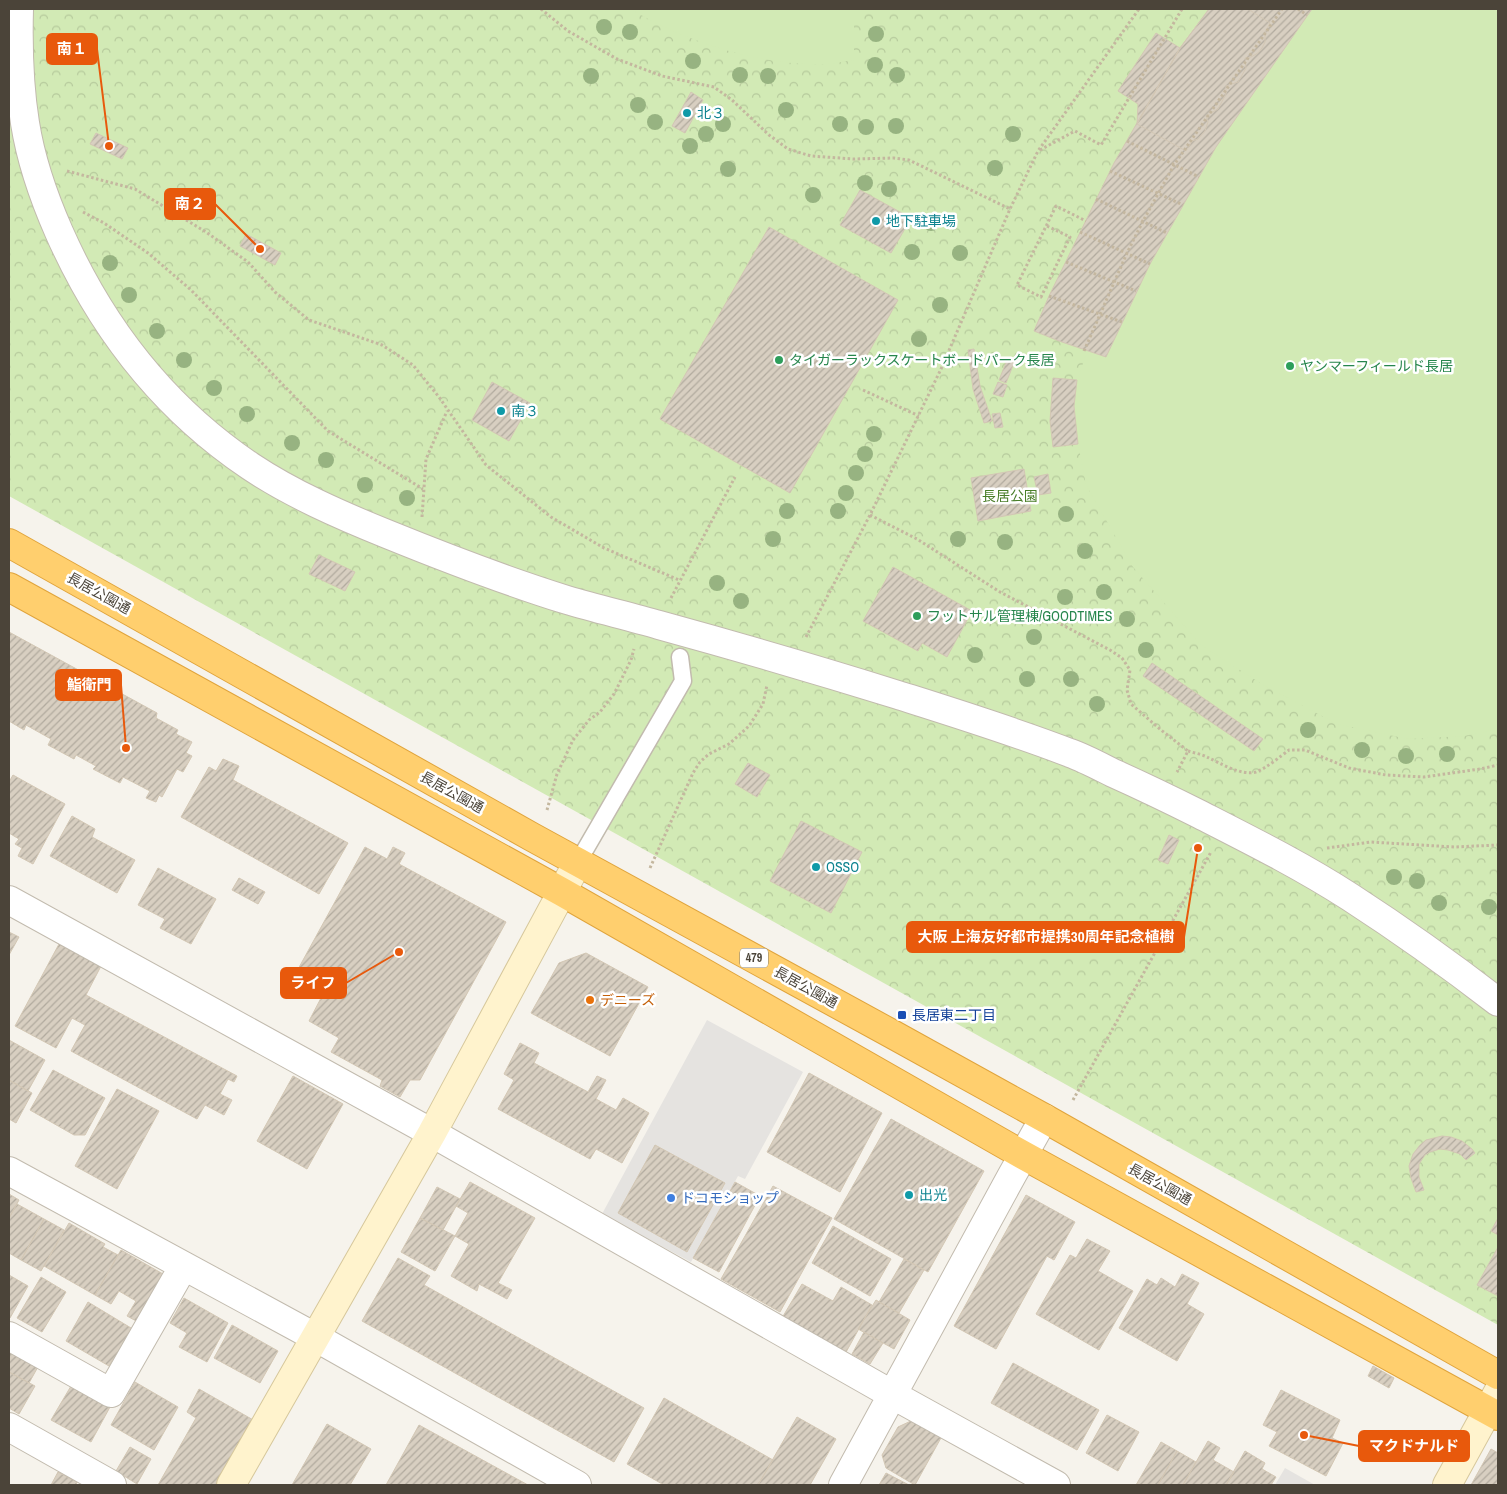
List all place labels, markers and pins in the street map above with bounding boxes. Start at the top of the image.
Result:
callout: 南１ [47,34,97,64]
place label: 北３ [697,104,725,122]
marker: 北３ [681,107,693,119]
callout: 南２ [165,189,215,219]
place label: 地下駐車場 [886,212,956,230]
marker: 地下駐車場 [870,215,882,227]
place label: タイガーラックスケートボードパーク長居 [789,351,1055,369]
marker: タイガーラックスケートボードパーク長居 [773,354,785,366]
place label: ヤンマーフィールド長居 [1300,357,1453,375]
marker: ヤンマーフィールド長居 [1284,360,1296,372]
place label: 南３ [511,402,539,420]
marker: 南３ [495,405,507,417]
place label: フットサル管理棟/GOODTIMES [927,607,1113,625]
marker: フットサル管理棟/GOODTIMES [911,610,923,622]
callout: 鮨衛門 [56,670,121,700]
place label: OSSO [826,858,859,876]
marker: OSSO [810,861,822,873]
callout: 大阪 上海友好都市提携30周年記念植樹 [907,922,1184,952]
callout: ライフ [281,968,346,998]
place label: デニーズ [600,991,655,1009]
marker: デニーズ [584,994,596,1006]
place label: 長居東二丁目 [912,1006,996,1024]
marker: 長居東二丁目 [896,1009,908,1021]
place label: 出光 [919,1186,947,1204]
place label: ドコモショップ [681,1189,779,1207]
marker: 出光 [903,1189,915,1201]
marker: ドコモショップ [665,1192,677,1204]
callout: マクドナルド [1359,1431,1469,1461]

